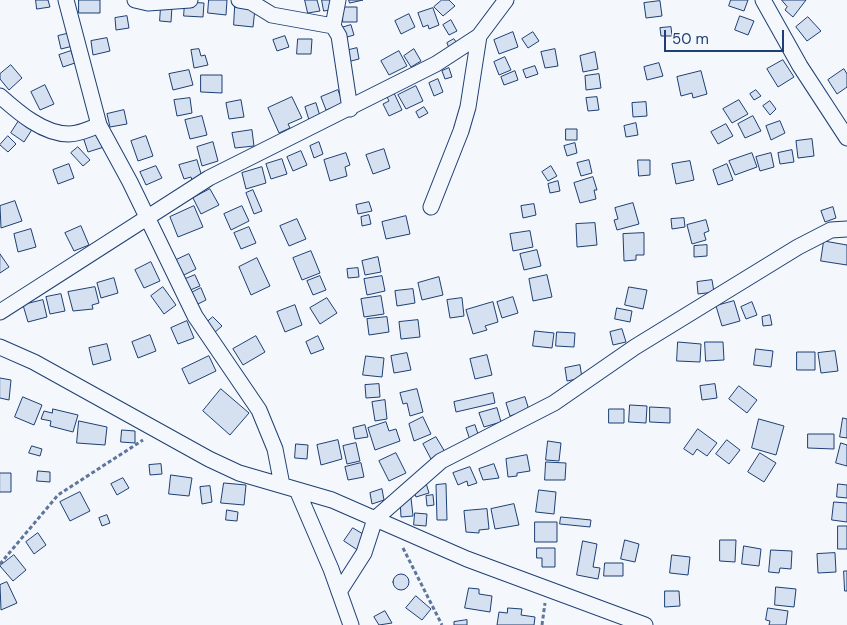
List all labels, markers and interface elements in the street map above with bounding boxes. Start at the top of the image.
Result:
scale bar [667,20,787,52]
text: 50 m [672,29,709,49]

